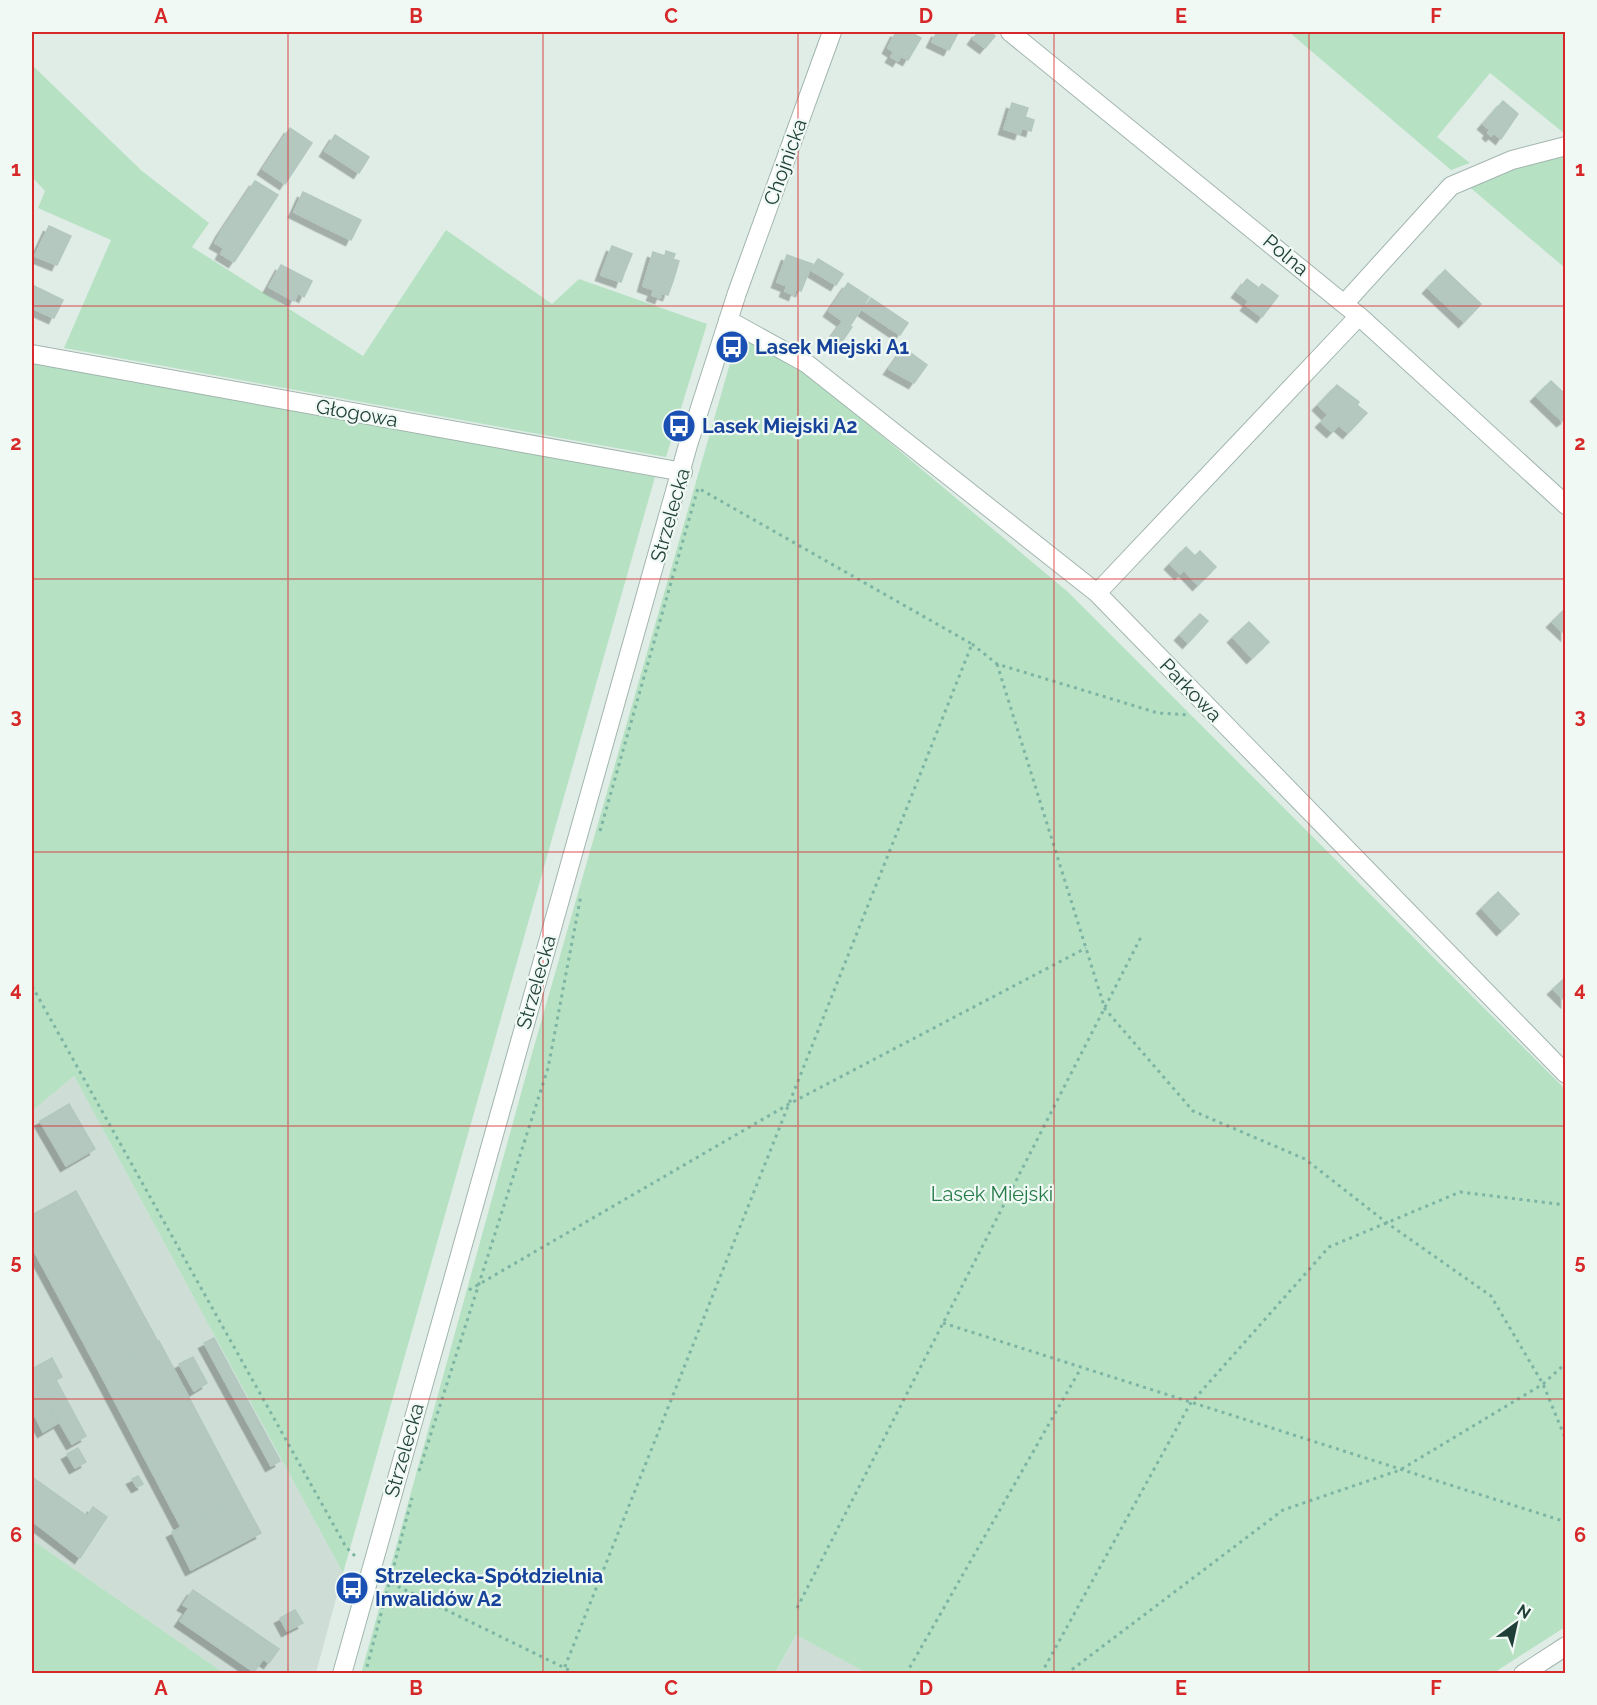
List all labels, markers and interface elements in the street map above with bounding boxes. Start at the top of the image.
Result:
text: A [154,4,168,28]
text: B [409,4,423,28]
text: C [664,4,678,28]
text: D [919,4,933,28]
text: E [1175,4,1187,28]
text: F [1430,4,1442,28]
street label: Chojnicka [758,115,812,209]
text: 1 [11,157,21,181]
text: 1 [1575,157,1585,181]
street label: Polna [1258,229,1314,281]
bus stop icon: Lasek Miejski A1 [714,329,750,365]
place label: Lasek Miejski A1 [755,335,909,359]
street label: Głogowa [314,394,400,432]
bus stop icon: Lasek Miejski A2 [661,408,697,444]
place label: Lasek Miejski A2 [702,414,858,438]
text: 2 [10,431,22,455]
text: 2 [1574,431,1586,455]
street label: Strzelecka [645,465,695,565]
street label: Parkowa [1155,653,1227,727]
text: 3 [10,704,22,728]
text: 3 [1574,704,1586,728]
street label: Strzelecka [511,932,561,1032]
text: 4 [10,977,22,1001]
text: 4 [1574,977,1586,1001]
park label: Lasek Miejski [931,1182,1053,1206]
text: 5 [10,1250,22,1274]
text: 5 [1574,1250,1586,1274]
street label: Strzelecka [379,1400,429,1500]
text: 6 [10,1523,22,1547]
text: 6 [1574,1523,1586,1547]
place label: Strzelecka-Spółdzielnia Inwalidów A2 [375,1564,603,1611]
bus stop icon: Strzelecka-Spółdzielnia Inwalidów A2 [334,1570,370,1606]
north arrow [1486,1594,1546,1654]
text: N [1514,1601,1534,1623]
text: A [154,1676,168,1700]
text: B [409,1676,423,1700]
text: C [664,1676,678,1700]
text: D [919,1676,933,1700]
text: E [1175,1676,1187,1700]
text: F [1430,1676,1442,1700]

